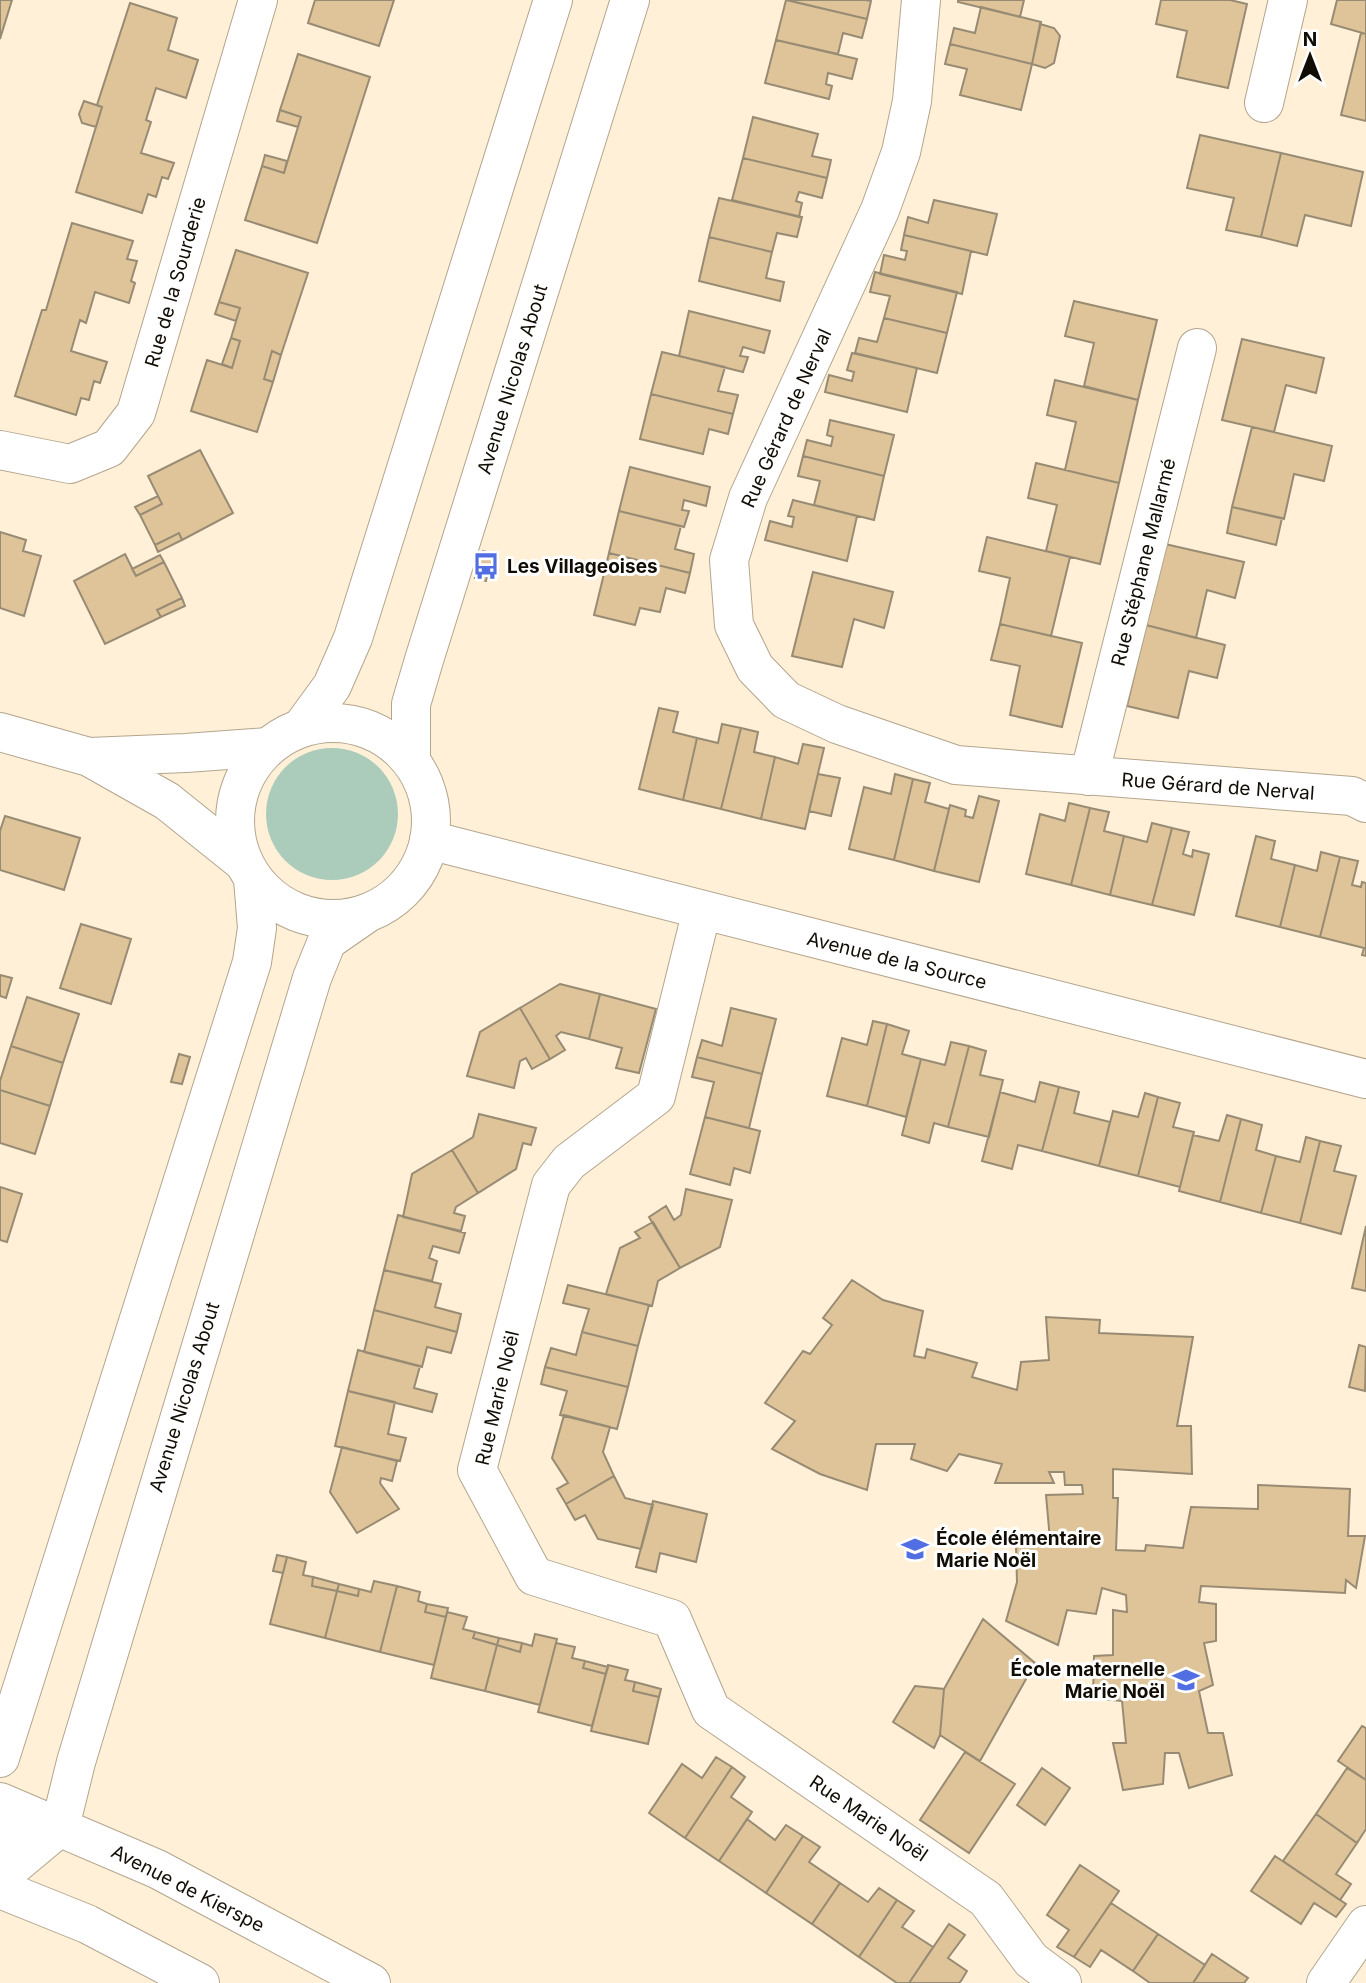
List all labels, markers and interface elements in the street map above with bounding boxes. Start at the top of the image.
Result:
north arrow [1275,21,1345,91]
text: N [1303,28,1317,51]
street label: Rue de la Sourderie [140,194,211,370]
street label: Avenue Nicolas About [473,281,552,477]
street label: Rue Gérard de Nerval [737,325,836,511]
street label: Rue Stéphane Mallarmé [1107,456,1180,668]
bus stop icon: Les Villageoises [471,551,501,581]
place label: Les Villageoises [507,555,658,578]
street label: Rue Gérard de Nerval [1121,768,1315,805]
street label: Avenue de la Source [805,927,989,994]
street label: Avenue Nicolas About [145,1299,224,1495]
street label: Rue Marie Noël [471,1328,524,1468]
place label: École élémentaire Marie Noël [936,1527,1101,1572]
school or university icon: École élémentaire Marie Noël [900,1534,930,1564]
place label: École maternelle Marie Noël [1011,1658,1165,1703]
school or university icon: École maternelle Marie Noël [1171,1665,1201,1695]
street label: Rue Marie Noël [805,1770,932,1866]
street label: Avenue de Kierspe [107,1840,268,1937]

